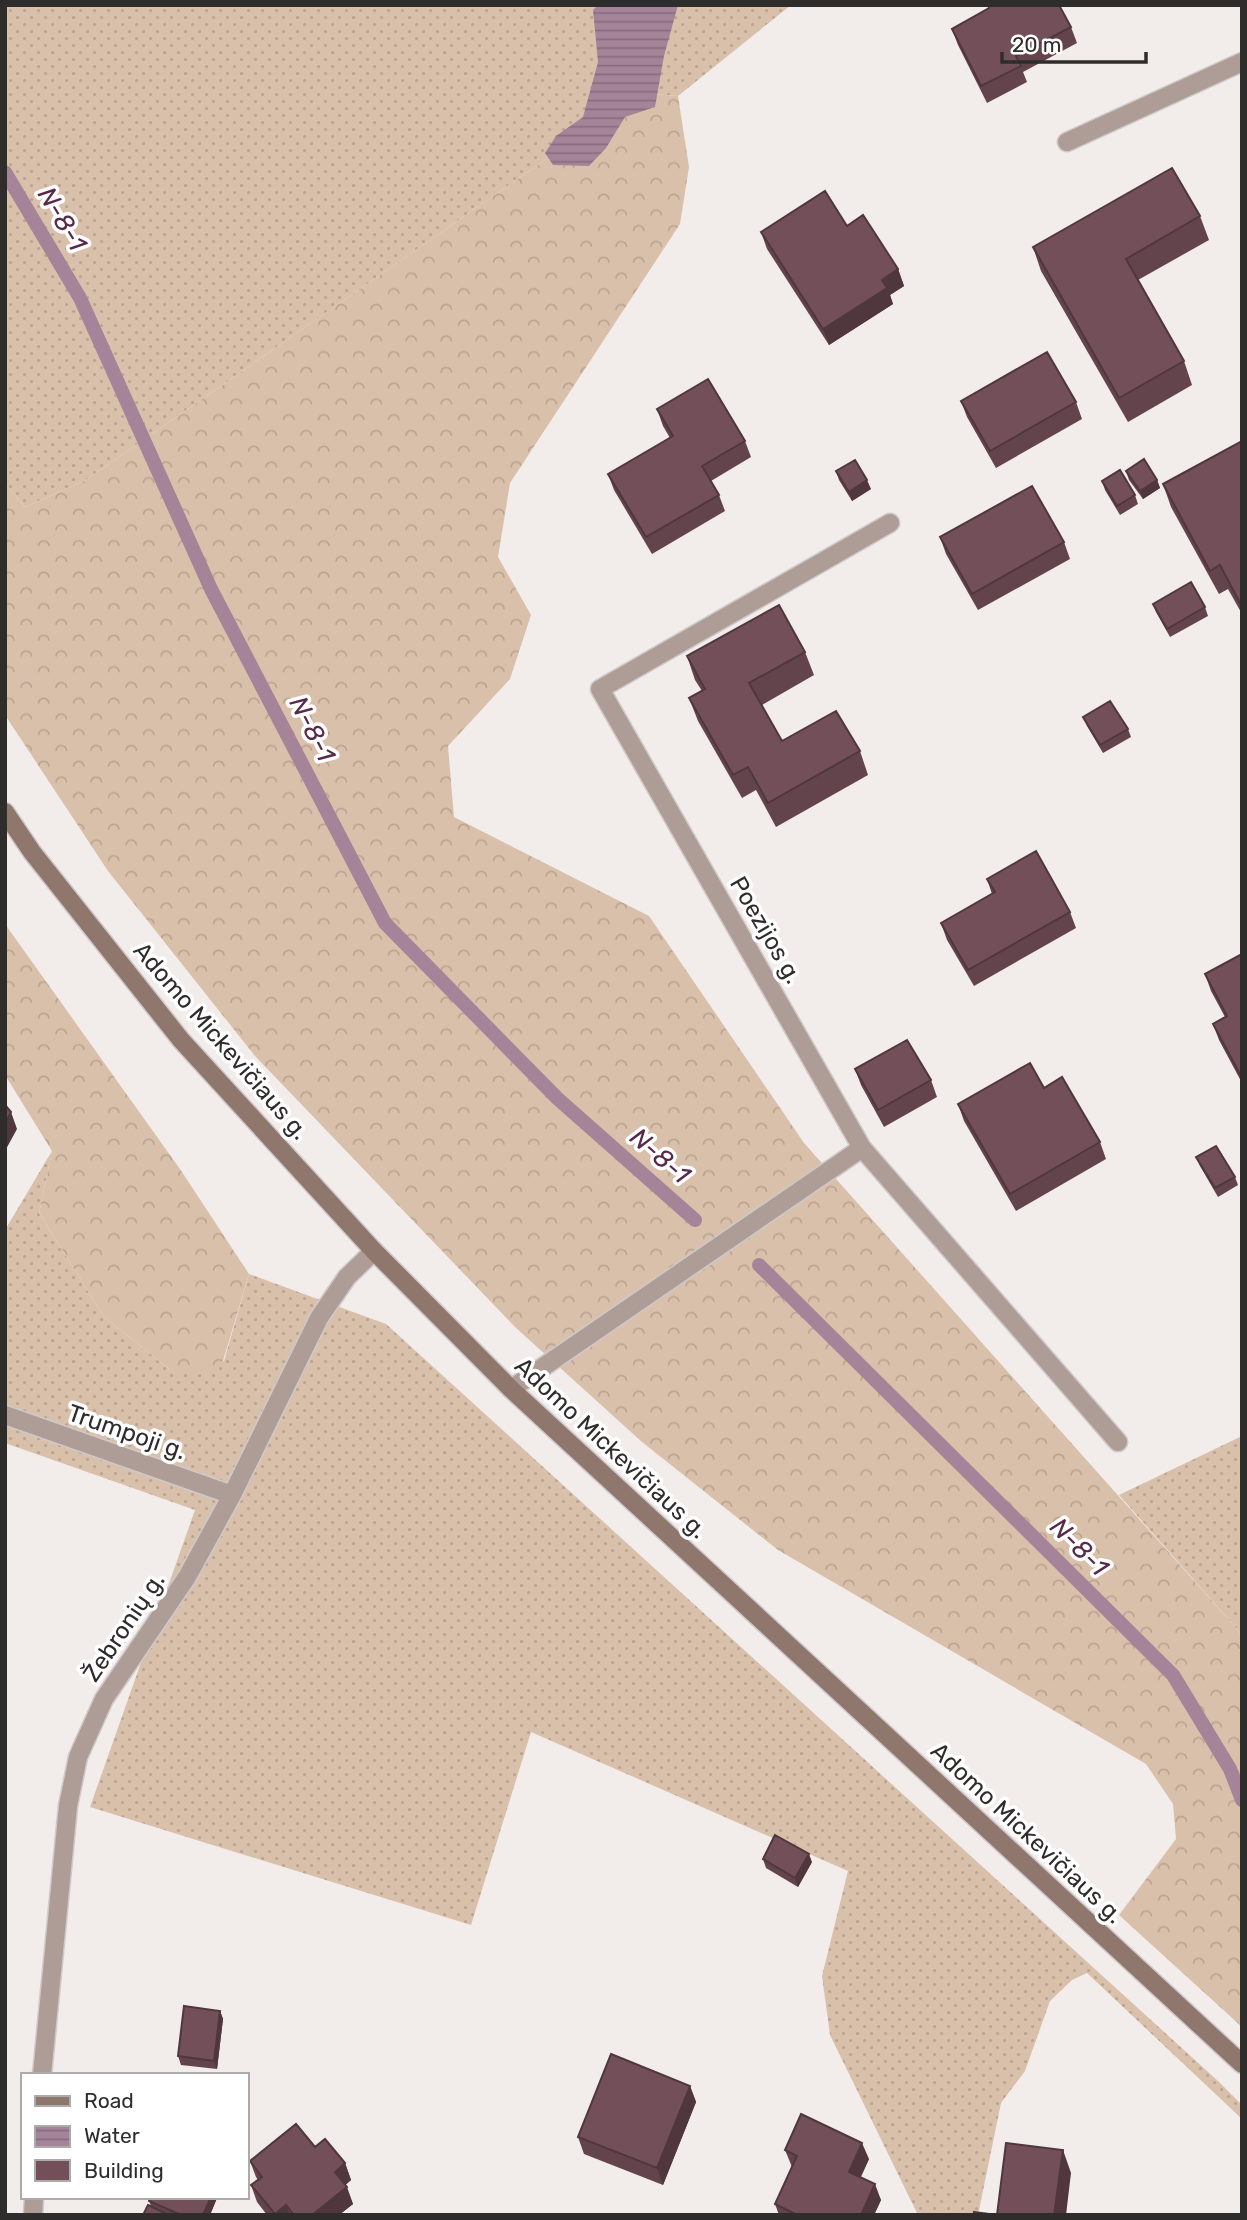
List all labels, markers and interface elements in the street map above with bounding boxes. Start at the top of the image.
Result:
scale bar [1002,21,1146,65]
text: 20 m [1012,32,1061,57]
water label: N-8-1 [31,181,94,257]
water label: N-8-1 [282,691,342,768]
street label: Poezijos g. [724,872,808,988]
street label: Adomo Mickevičiaus g. [128,937,314,1145]
water label: N-8-1 [624,1122,697,1191]
street label: Adomo Mickevičiaus g. [509,1352,713,1544]
street label: Trumpoji g. [64,1399,190,1465]
water label: N-8-1 [1044,1512,1115,1583]
street label: Žebronių g. [77,1567,171,1687]
street label: Adomo Mickevičiaus g. [925,1737,1129,1929]
legend [21,2073,248,2199]
text: Road [84,2088,134,2113]
text: Water [84,2123,140,2148]
text: Building [84,2158,164,2183]

